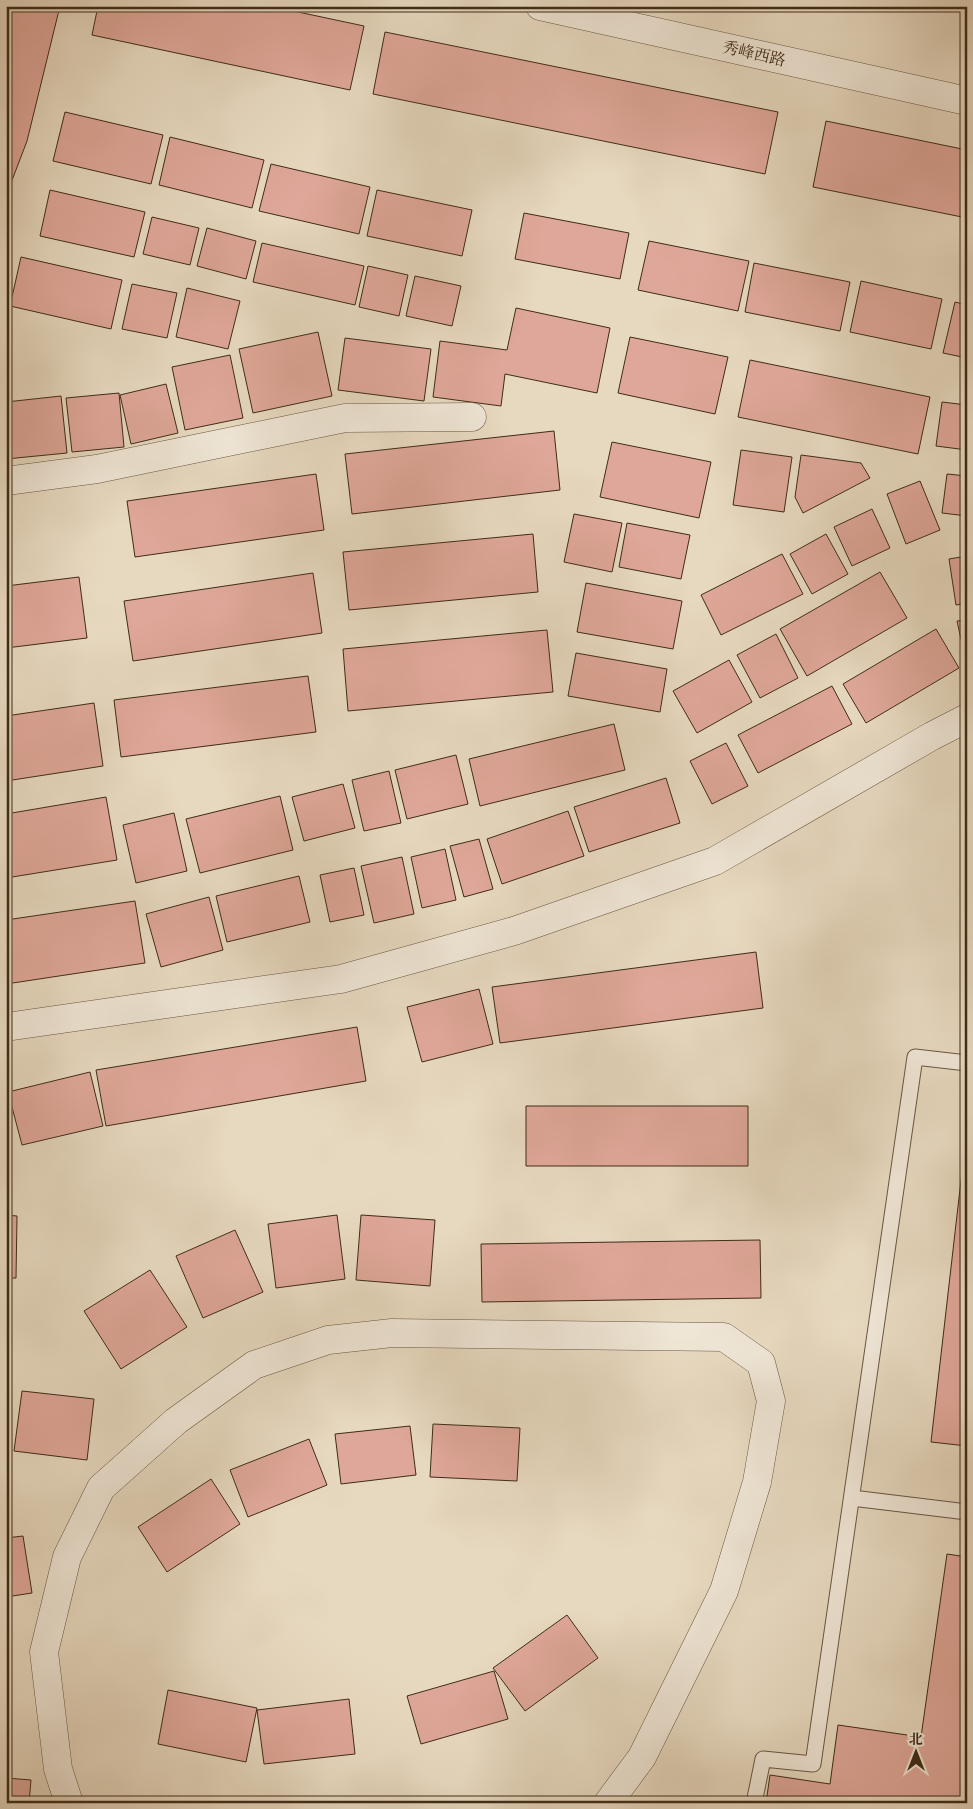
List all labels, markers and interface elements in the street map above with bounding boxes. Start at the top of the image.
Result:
street label: 秀峰西路 [720,36,788,72]
north arrow [890,1726,940,1776]
text: 北 [909,1730,923,1749]

